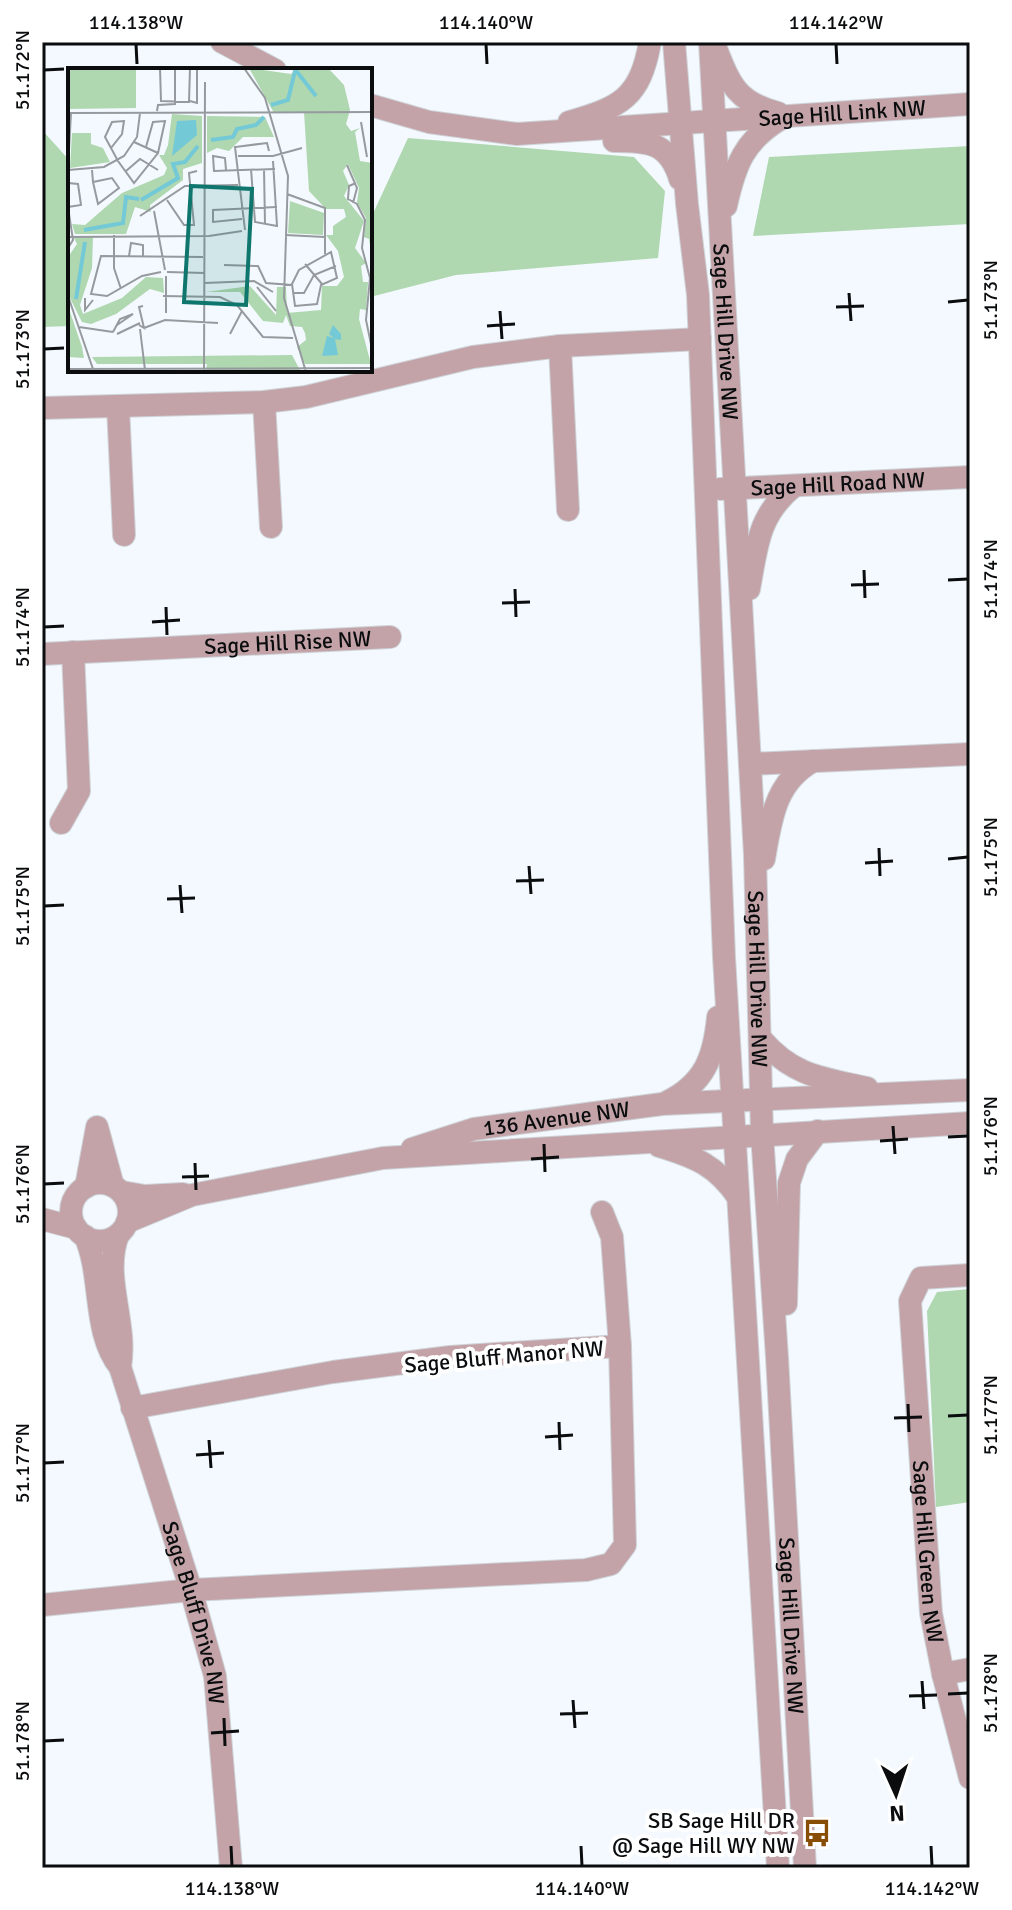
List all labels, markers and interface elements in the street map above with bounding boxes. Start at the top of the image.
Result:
text: 114.138°W [89,10,183,35]
text: 114.140°W [439,10,533,35]
text: 114.142°W [789,10,883,35]
text: 51.172°N [10,30,35,110]
inset map [68,68,372,372]
street label: Sage Hill Link NW [758,94,927,132]
street label: Sage Hill Drive NW [707,243,744,421]
text: 51.173°N [978,260,1003,340]
text: 51.173°N [10,309,35,389]
street label: Sage Hill Road NW [750,466,926,502]
text: 51.174°N [978,539,1003,619]
text: 51.174°N [10,587,35,667]
street label: Sage Hill Rise NW [203,625,372,660]
text: 51.175°N [978,817,1003,897]
text: 51.175°N [10,866,35,946]
street label: Sage Hill Drive NW [742,890,773,1068]
street label: 136 Avenue NW [481,1095,632,1142]
text: 51.176°N [978,1096,1003,1176]
text: 51.176°N [10,1144,35,1224]
street label: Sage Bluff Manor NW [403,1334,605,1379]
text: 51.177°N [978,1375,1003,1455]
text: 51.177°N [10,1423,35,1503]
street label: Sage Hill Green NW [907,1459,950,1646]
street label: Sage Bluff Drive NW [156,1518,230,1706]
street label: Sage Hill Drive NW [773,1537,810,1715]
text: 51.178°N [978,1653,1003,1733]
text: 51.178°N [10,1701,35,1781]
north arrow [856,1754,936,1834]
text: N [889,1800,905,1827]
place label: SB Sage Hill DR @ Sage Hill WY NW [612,1807,795,1859]
bus stop icon: SB Sage Hill DR @ Sage Hill WY NW [802,1818,832,1848]
text: 114.138°W [185,1876,279,1901]
text: 114.140°W [535,1876,629,1901]
text: 114.142°W [885,1876,979,1901]

